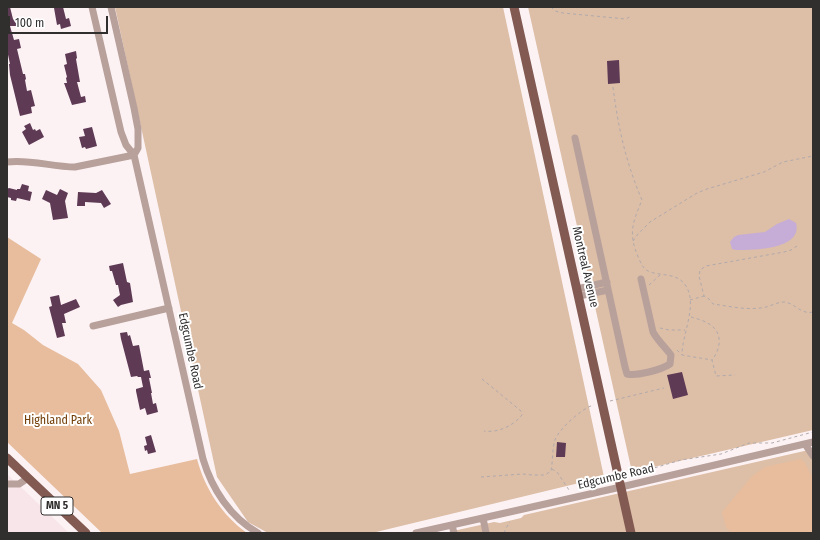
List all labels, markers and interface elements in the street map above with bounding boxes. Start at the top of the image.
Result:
scale bar [10,8,110,34]
text: 100 m [15,16,44,30]
street label: Montreal Avenue [569,225,601,309]
street label: Edgcumbe Road [175,311,205,391]
park label: Highland Park [24,414,92,428]
street label: Edgcumbe Road [576,461,656,493]
road number: MN 5 [41,497,73,515]

